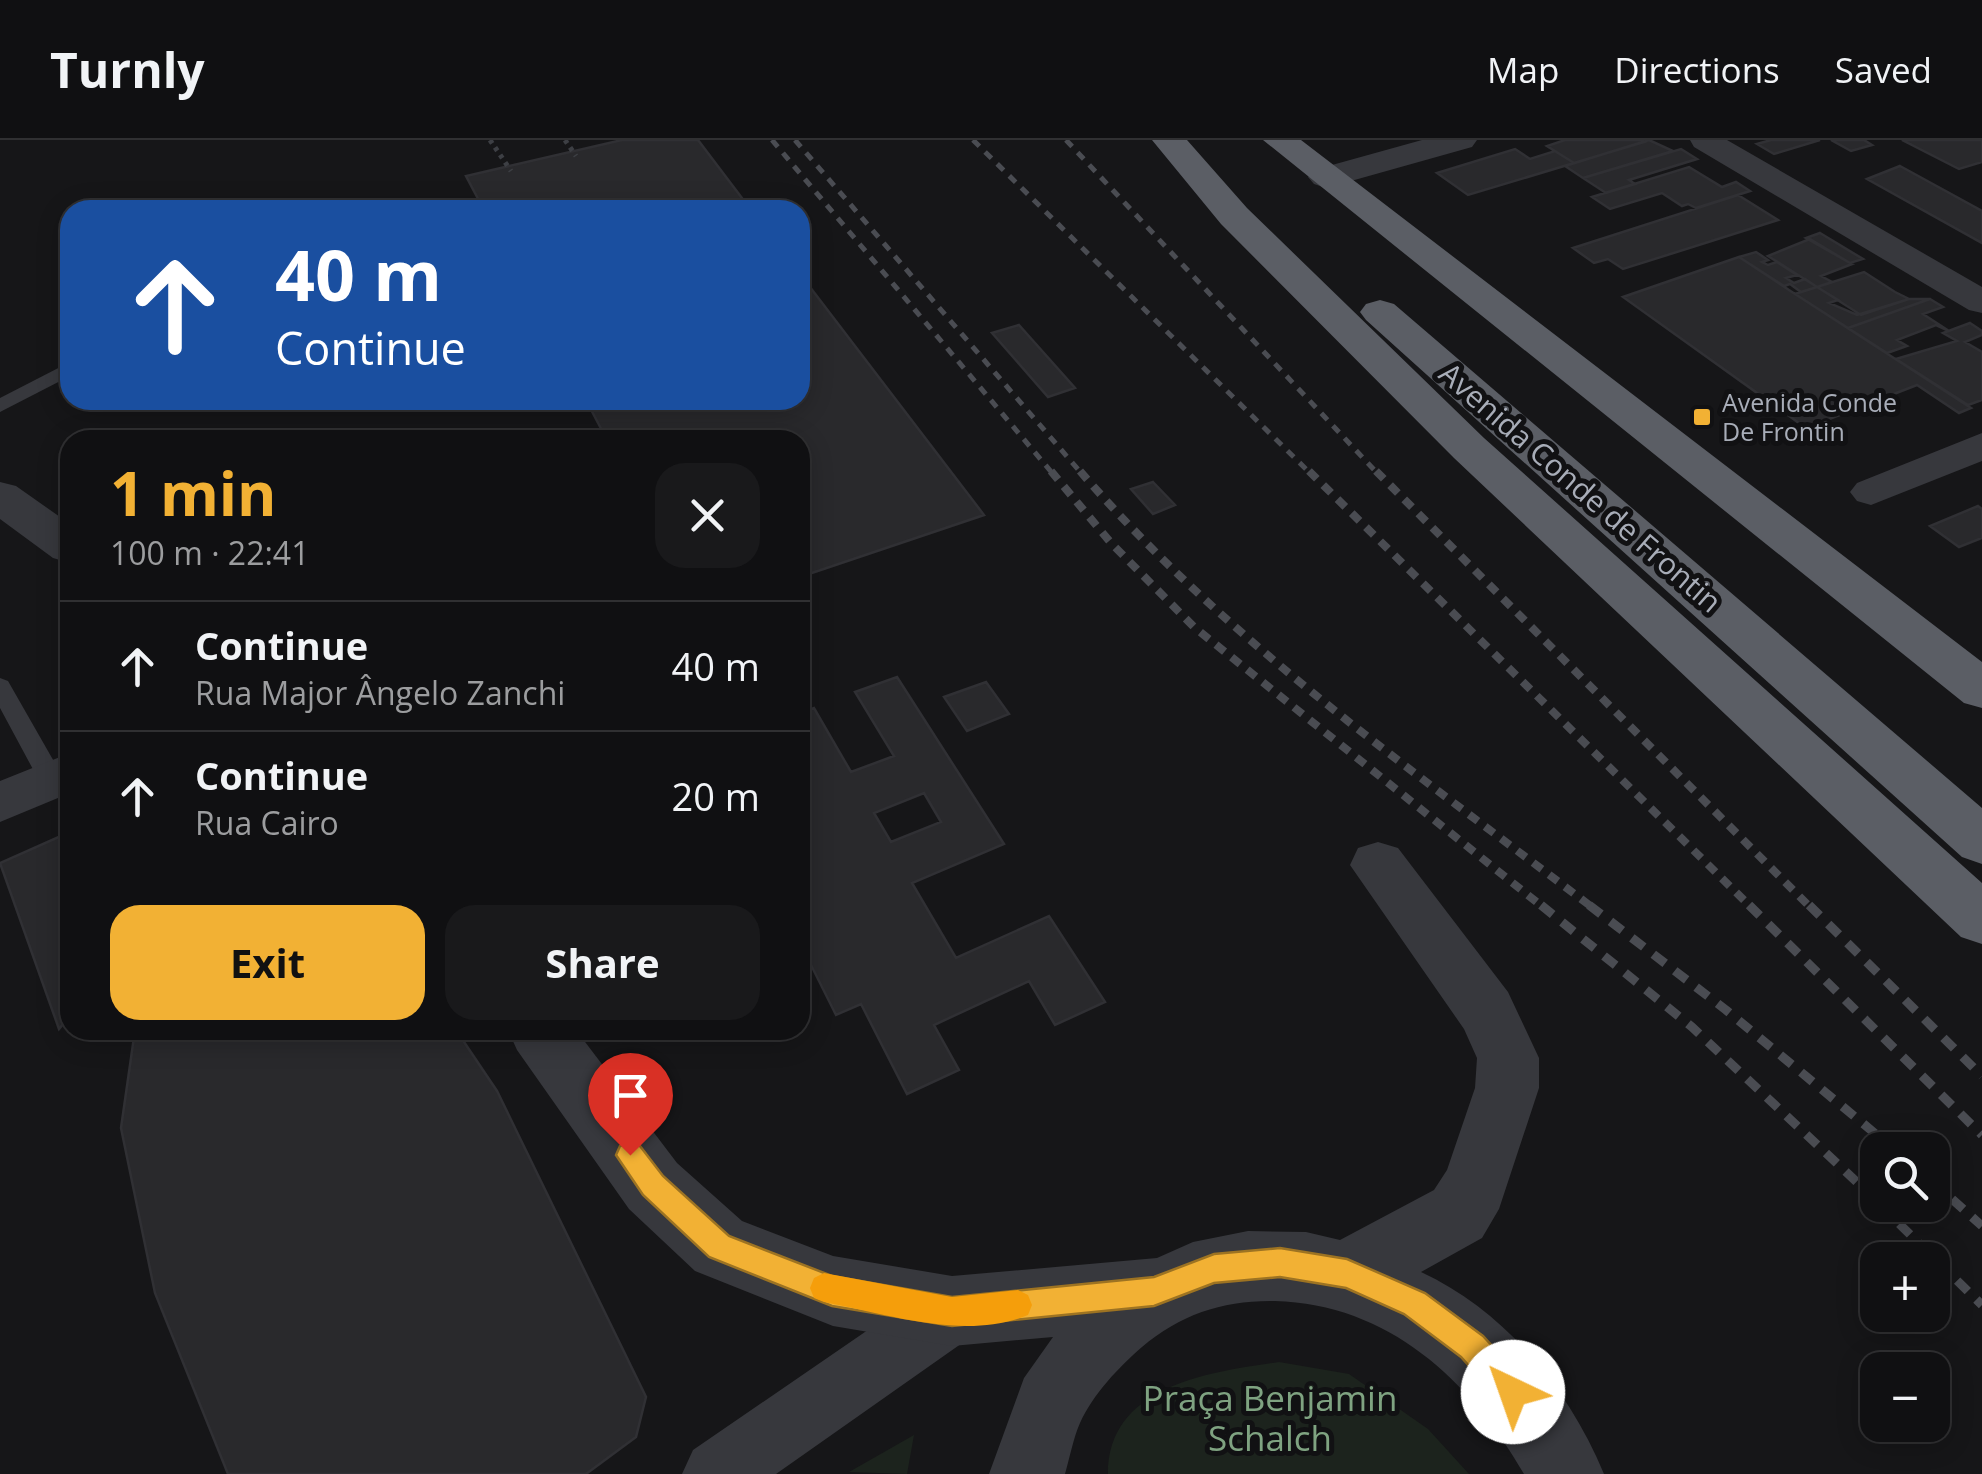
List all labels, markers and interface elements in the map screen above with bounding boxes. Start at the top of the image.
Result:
text: Turnly [50,37,205,102]
text: Map [1487,46,1559,93]
text: Directions [1614,46,1780,93]
text: Saved [1835,46,1932,93]
text: 40 m [275,226,442,322]
icon: ahead [110,240,240,370]
text: Continue [275,317,466,378]
street label: Avenida Conde de Frontin [1431,353,1731,621]
place label: Avenida Conde De Frontin [1722,385,1897,448]
marker: Avenida Conde De Frontin [1691,406,1713,428]
text: 1 min [110,452,277,534]
button: close [655,463,760,568]
text: 100 m · 22:41 [110,531,309,574]
text: Continue [195,619,368,671]
icon: ahead [110,639,165,694]
text: 40 m [671,640,760,692]
text: Rua Major Ângelo Zanchi [195,671,565,714]
text: Continue [195,749,368,801]
icon: ahead [110,769,165,824]
text: 20 m [671,770,760,822]
text: Rua Cairo [195,801,339,844]
button: Exit [110,905,425,1020]
button: Share [445,905,760,1020]
pin [588,1053,673,1156]
icon: arrive [603,1068,658,1123]
map controls [1860,1132,1950,1442]
button: search [1860,1132,1950,1222]
button: + [1860,1242,1950,1332]
position arrow [1461,1340,1565,1444]
button: − [1860,1352,1950,1442]
park label: Praça Benjamin Schalch [1143,1374,1397,1461]

